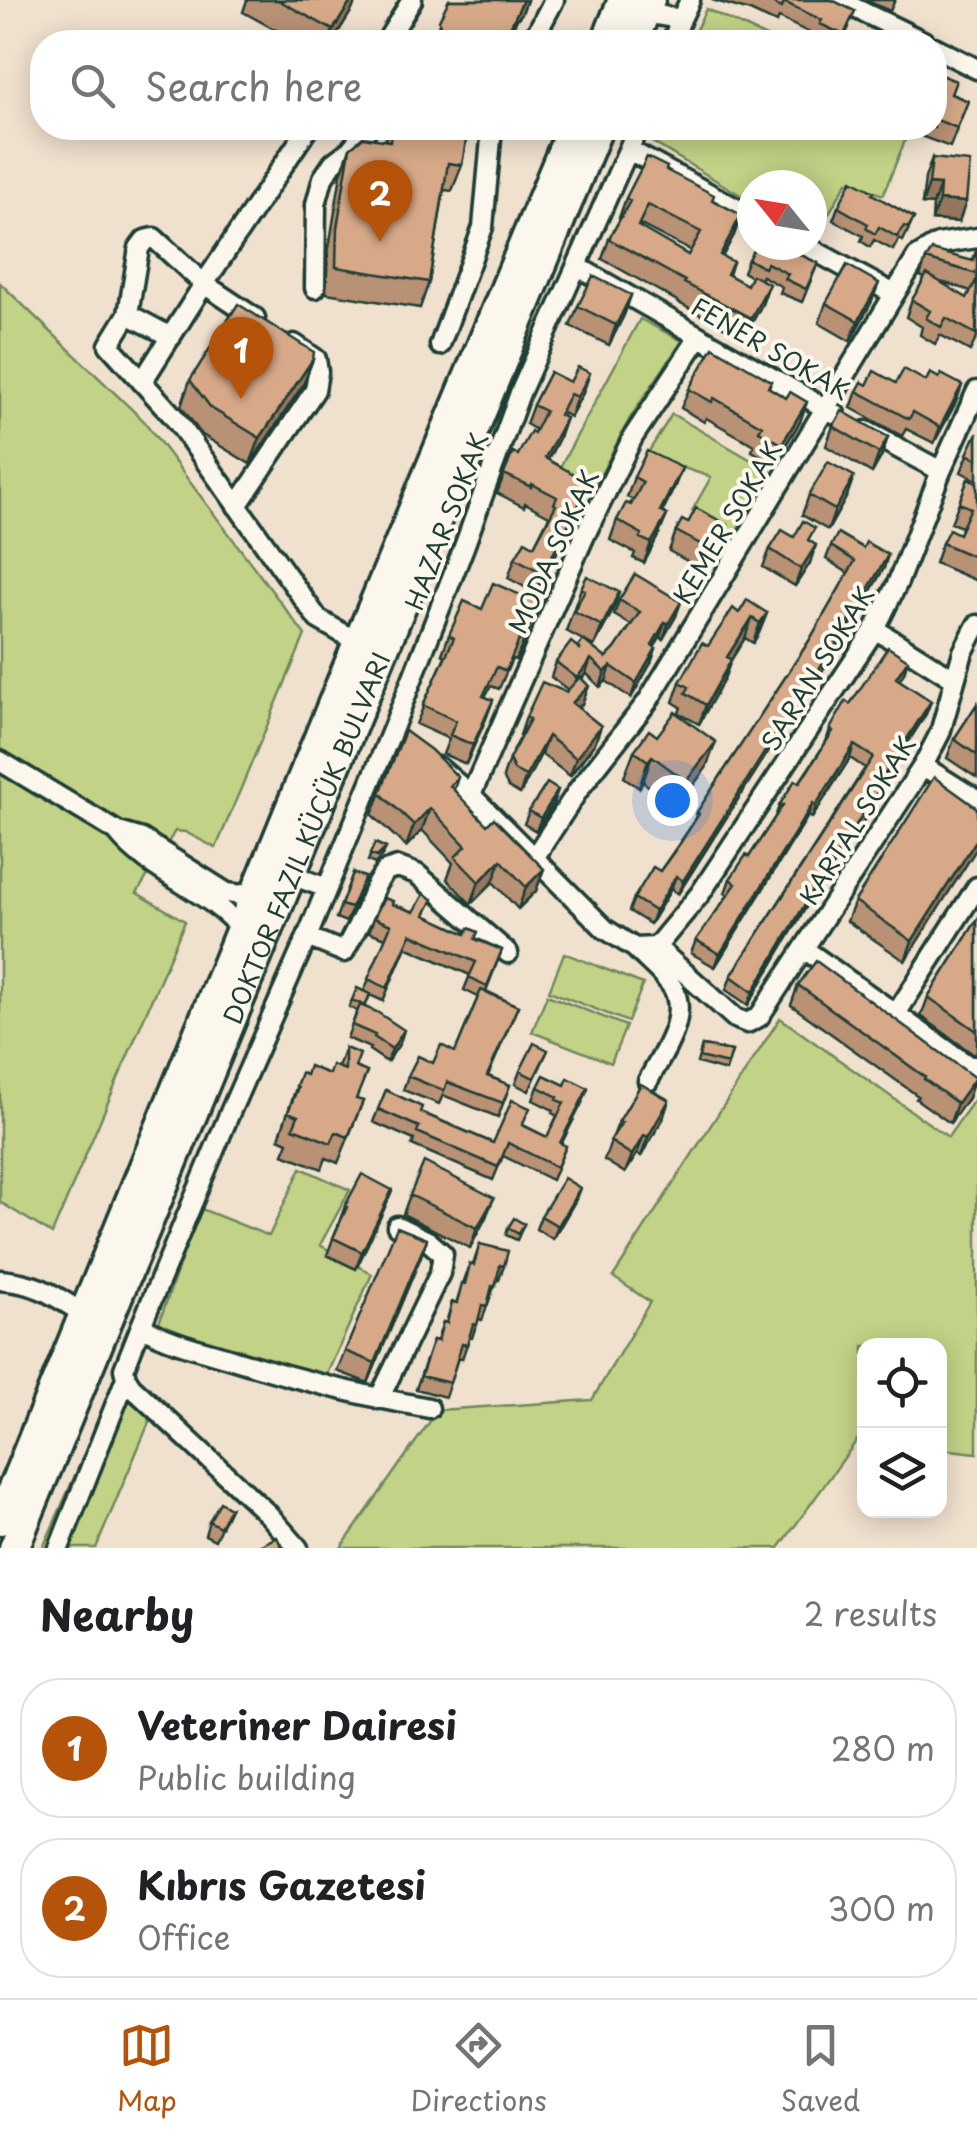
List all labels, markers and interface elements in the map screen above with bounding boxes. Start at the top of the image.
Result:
search box [30,30,947,140]
text: Search here [145,57,362,114]
icon: search [65,58,120,113]
pin: 2 [348,160,412,242]
north arrow [737,170,827,260]
street label: FENER SOKAK [684,287,858,409]
pin: 1 [208,316,274,399]
street label: HAZAR SOKAK [395,426,497,616]
street label: KEMER SOKAK [663,433,791,611]
street label: MODA SOKAK [498,462,608,640]
street label: SARAN SOKAK [751,578,883,758]
street label: DOKTOR FAZIL KÜÇÜK BULVARI [213,646,400,1029]
street label: KARTAL SOKAK [790,728,924,912]
your location [647,775,698,826]
map controls [857,1338,947,1518]
button: locate [857,1338,947,1428]
button: layers [857,1428,947,1518]
text: Nearby [40,1582,194,1645]
text: 2 results [804,1589,937,1637]
text: Veteriner Dairesi [137,1696,457,1753]
text: 1 [67,1724,82,1772]
text: 280 m [831,1724,935,1772]
text: Public building [137,1753,356,1801]
text: Kıbrıs Gazetesi [137,1856,426,1913]
text: 2 [63,1884,86,1932]
text: 300 m [827,1884,935,1932]
text: Office [137,1913,231,1961]
tab: Map [117,2018,177,2121]
tab: Directions [411,2018,547,2121]
tab: Saved [781,2018,860,2121]

